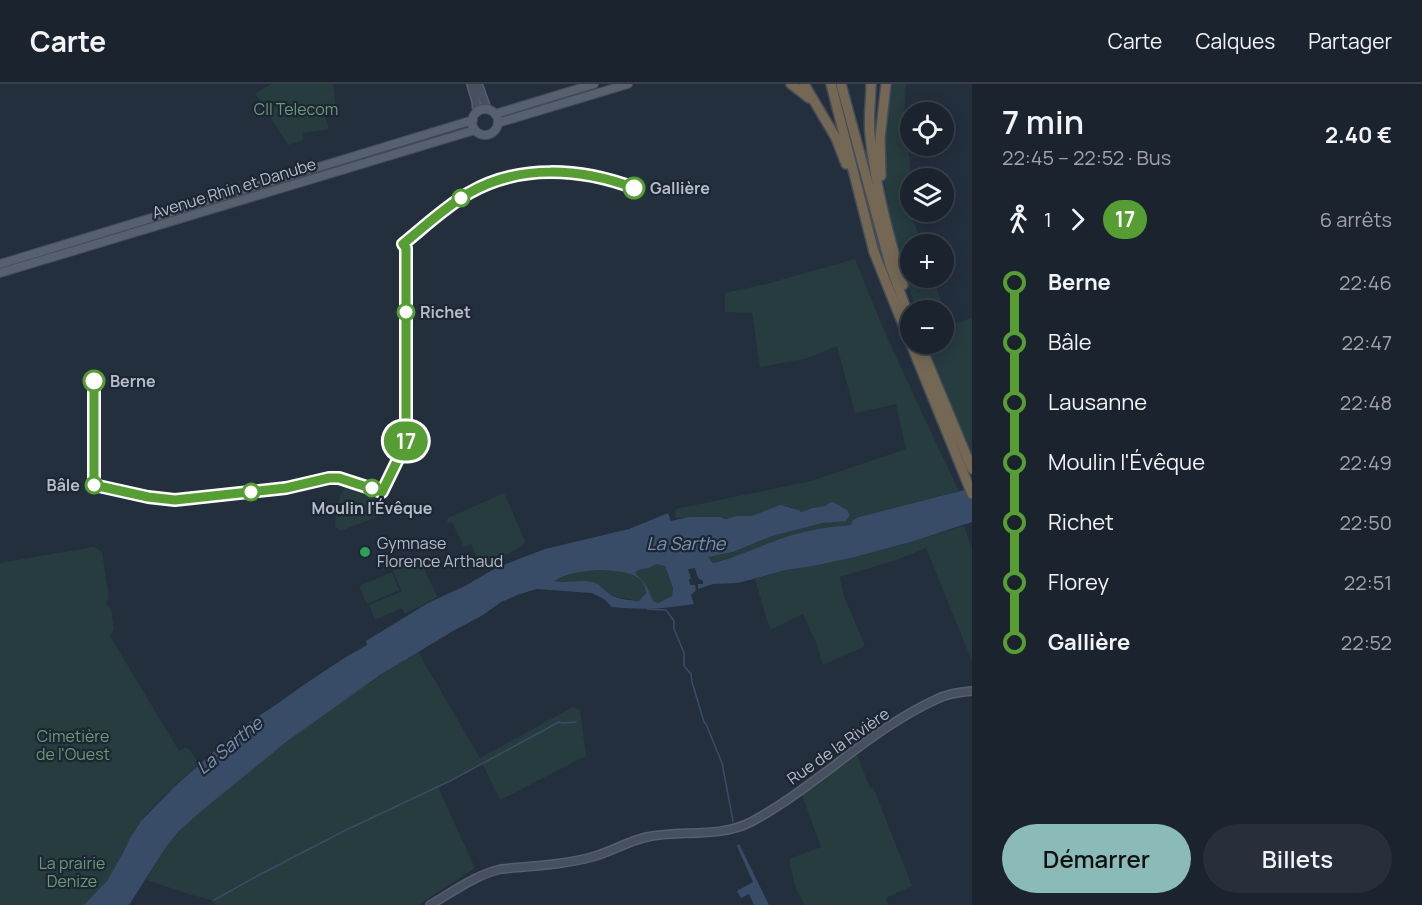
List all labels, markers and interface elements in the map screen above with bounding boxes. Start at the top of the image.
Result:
text: Carte [30,22,106,60]
text: Carte [1108,27,1162,55]
text: Calques [1195,27,1275,55]
text: Partager [1308,27,1392,55]
park label: CII Telecom [254,98,338,120]
text: 7 min [1002,99,1084,144]
map controls [900,102,954,354]
button: locate [900,102,954,156]
text: 2.40 € [1325,120,1392,150]
text: 22:45 – 22:52 · Bus [1002,144,1171,171]
street label: Avenue Rhin et Danube [149,153,319,223]
button: layers [900,168,954,222]
marker: Gallière [623,177,645,199]
place label: Gallière [650,177,710,199]
unlabelled marker [452,189,470,207]
icon: walk [1002,203,1035,236]
icon: forward [1061,203,1094,236]
text: 17 [1115,205,1135,233]
text: 1 [1044,206,1052,233]
text: 6 arrêts [1320,206,1392,233]
button: + [900,234,954,288]
text: Berne [1048,267,1111,297]
text: 22:46 [1339,269,1392,296]
button: − [900,300,954,354]
place label: Richet [420,301,471,323]
marker: Richet [397,303,415,321]
text: Bâle [1048,327,1092,357]
text: 22:47 [1341,329,1392,356]
marker: Berne [83,370,105,392]
place label: Berne [110,370,156,392]
text: Lausanne [1048,387,1147,417]
text: 22:48 [1340,389,1392,416]
line badge: 17 [379,422,433,460]
text: 17 [396,427,416,455]
text: Moulin l'Évêque [1048,447,1205,477]
text: 22:49 [1339,449,1392,476]
place label: Bâle [47,474,80,496]
marker: Bâle [85,476,103,494]
marker: Moulin l'Évêque [363,479,381,497]
unlabelled marker [242,483,260,501]
place label: Moulin l'Évêque [312,497,433,519]
text: Richet [1048,507,1114,537]
text: 22:50 [1339,509,1392,536]
water label: La Sarthe [647,531,727,555]
place label: Gymnase Florence Arthaud [377,532,503,572]
marker: Gymnase Florence Arthaud [358,545,372,559]
text: Florey [1048,567,1109,597]
text: 22:51 [1344,569,1392,596]
text: Gallière [1048,627,1130,657]
text: 22:52 [1341,629,1392,656]
street label: Rue de la Rivière [783,703,893,789]
water label: La Sarthe [191,710,268,779]
park label: Cimetière de l'Ouest [36,725,110,765]
button: Démarrer [1002,824,1191,893]
button: Billets [1203,824,1392,893]
park label: La prairie Denize [39,852,105,892]

